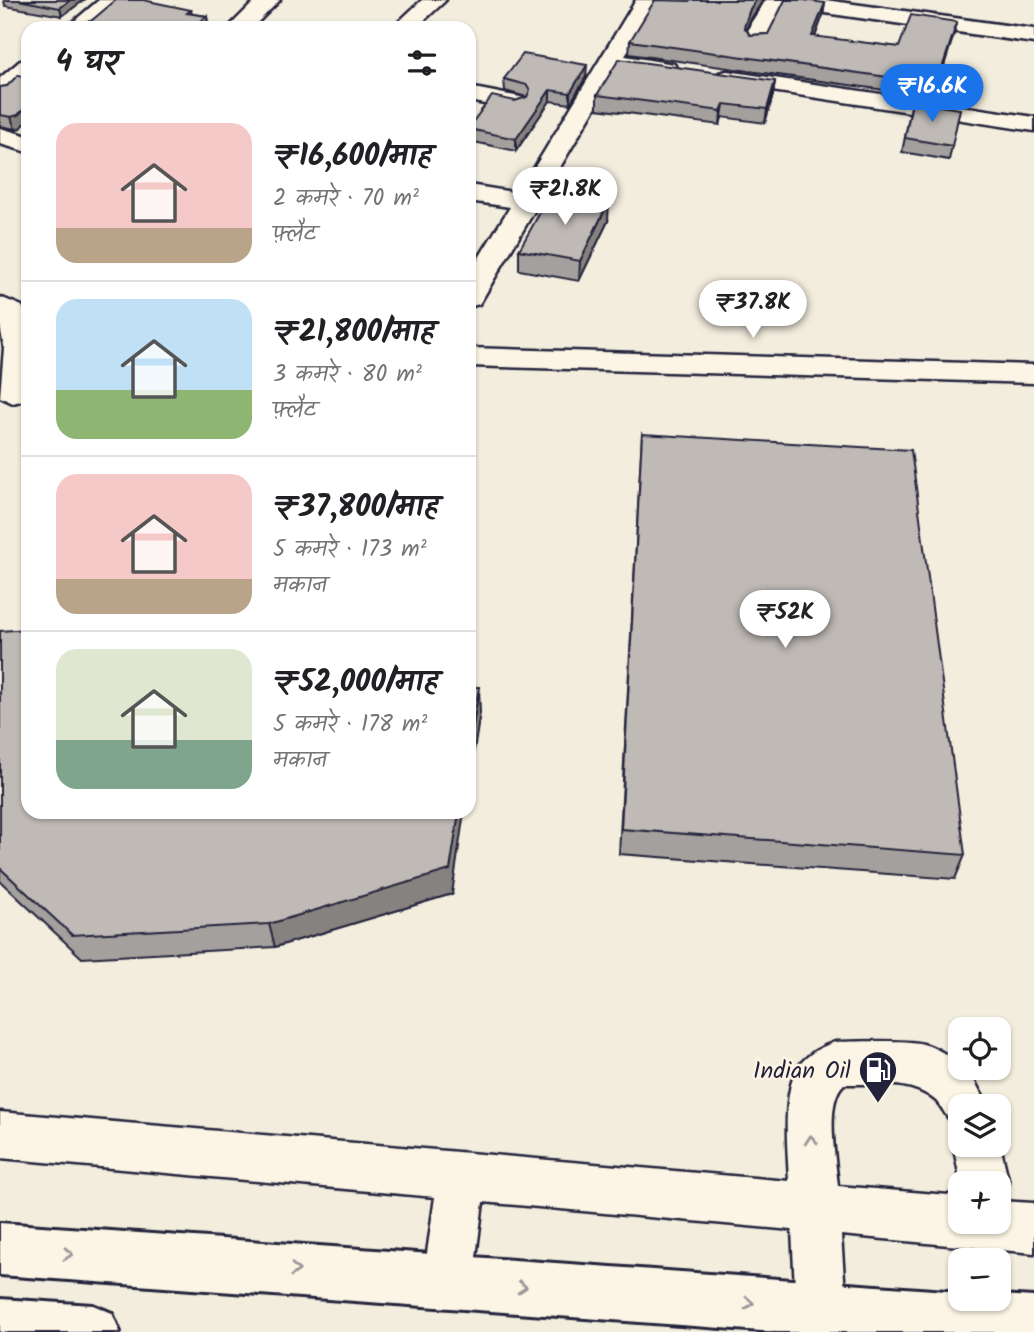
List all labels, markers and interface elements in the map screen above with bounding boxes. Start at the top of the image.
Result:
text: 4 घर [56,39,119,87]
icon: filters [403,44,441,82]
pin: ₹16.6K [875,64,989,124]
text: ₹16.6K [896,69,968,105]
text: ₹16,600/माह [273,133,432,181]
icon: home [112,151,196,235]
pin: ₹21.8K [508,168,622,227]
text: ₹21.8K [528,172,602,208]
text: 2 कमरे · 70 m² [273,181,419,217]
text: फ़्लैट [273,217,317,253]
pin: ₹37.8K [696,280,810,340]
text: ₹37.8K [715,285,791,321]
text: ₹21,800/माह [273,309,434,357]
icon: home [112,327,196,411]
text: 3 कमरे · 80 m² [273,357,422,393]
text: फ़्लैट [273,393,317,429]
text: ₹37,800/माह [273,484,438,532]
icon: home [112,502,196,586]
text: 5 कमरे · 173 m² [273,532,427,568]
text: मकान [273,568,327,604]
pin: ₹52K [744,590,826,650]
text: ₹52K [756,595,814,631]
text: ₹52,000/माह [273,659,438,707]
icon: home [112,677,196,761]
text: 5 कमरे · 178 m² [273,707,427,743]
text: मकान [273,743,327,779]
map controls [948,1017,1011,1311]
button: locate [948,1017,1011,1080]
fuel station icon: Indian Oil [857,1049,899,1104]
place label: Indian Oil [753,1052,851,1091]
button: layers [948,1094,1011,1157]
one-way arrow [804,1135,819,1146]
button: + [948,1171,1011,1234]
one-way arrow [63,1246,74,1261]
button: − [948,1248,1011,1311]
one-way arrow [290,1262,301,1277]
one-way arrow [517,1279,528,1294]
one-way arrow [744,1295,755,1310]

